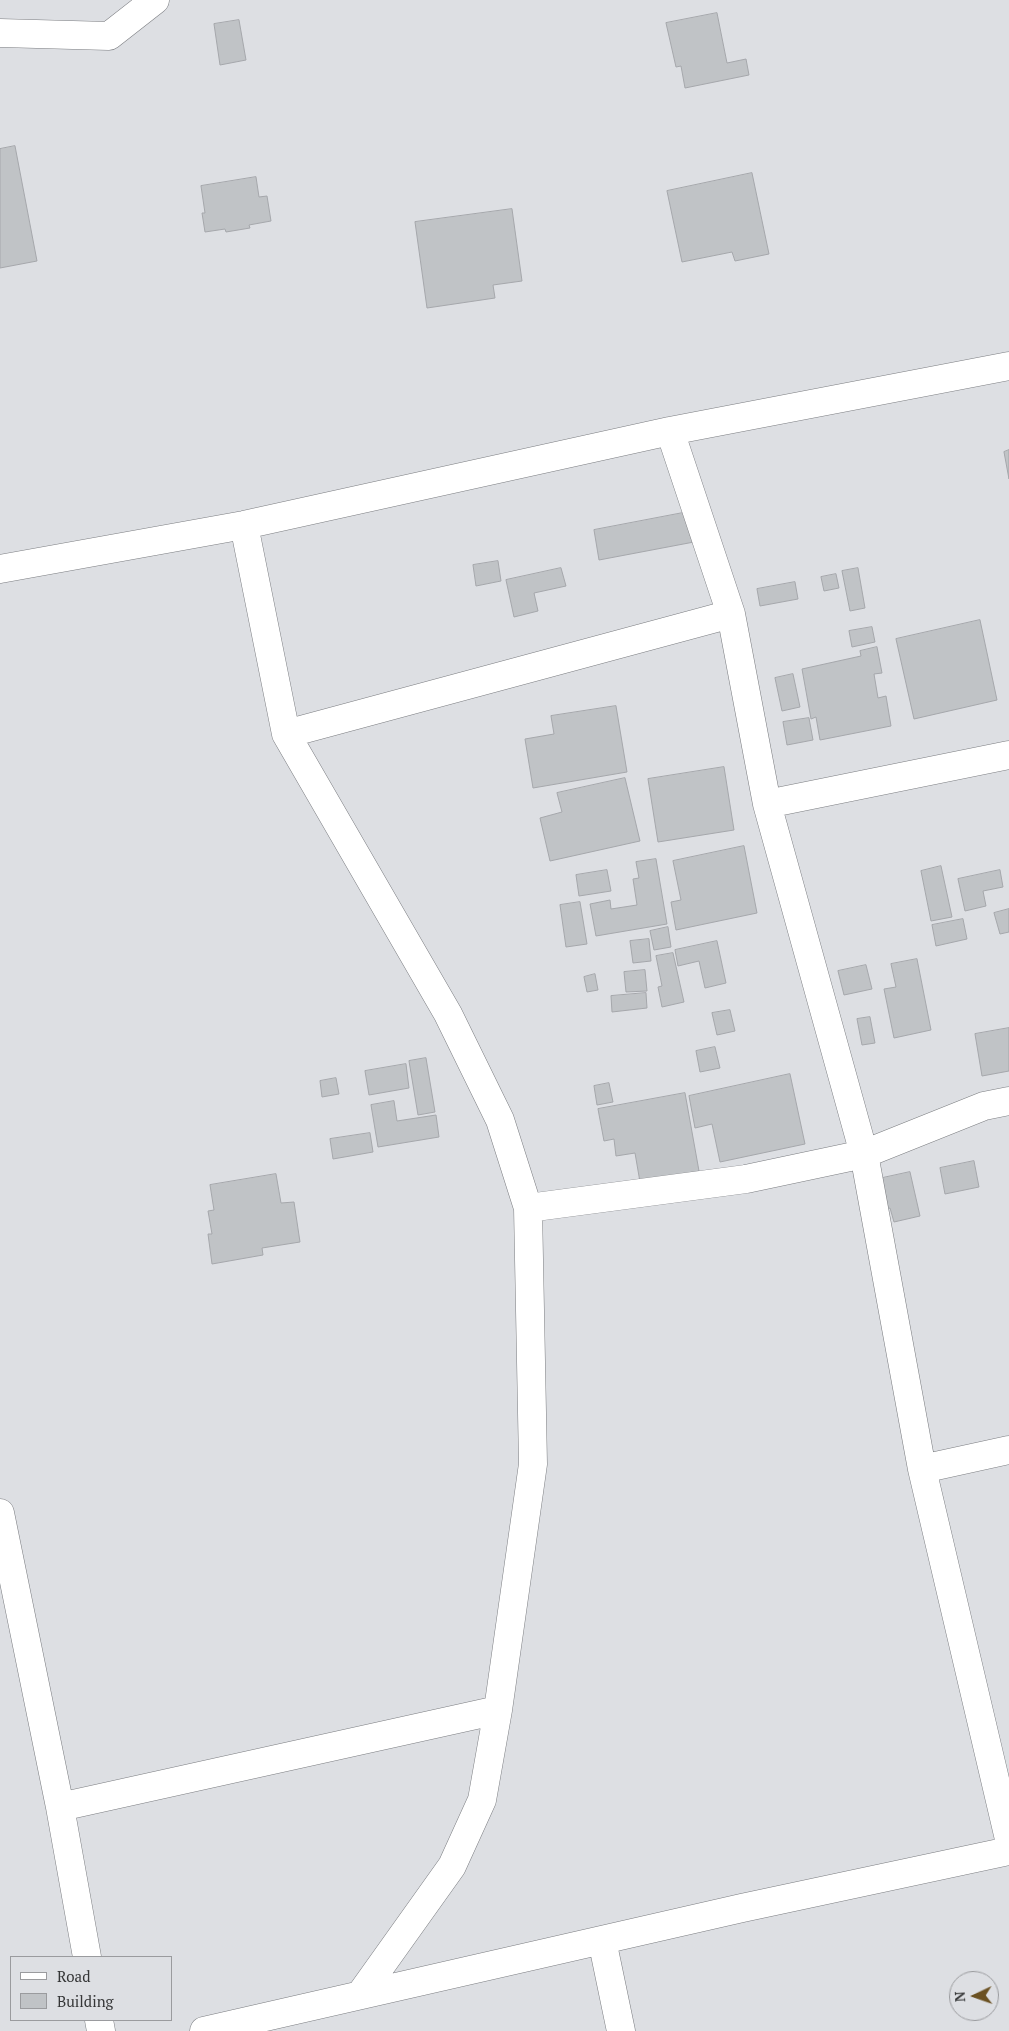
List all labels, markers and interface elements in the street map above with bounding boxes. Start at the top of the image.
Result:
legend [10,1956,172,2021]
text: Road [57,1966,90,1986]
north arrow [949,1971,999,2021]
text: Building [57,1991,114,2011]
text: N [950,1991,969,2003]

